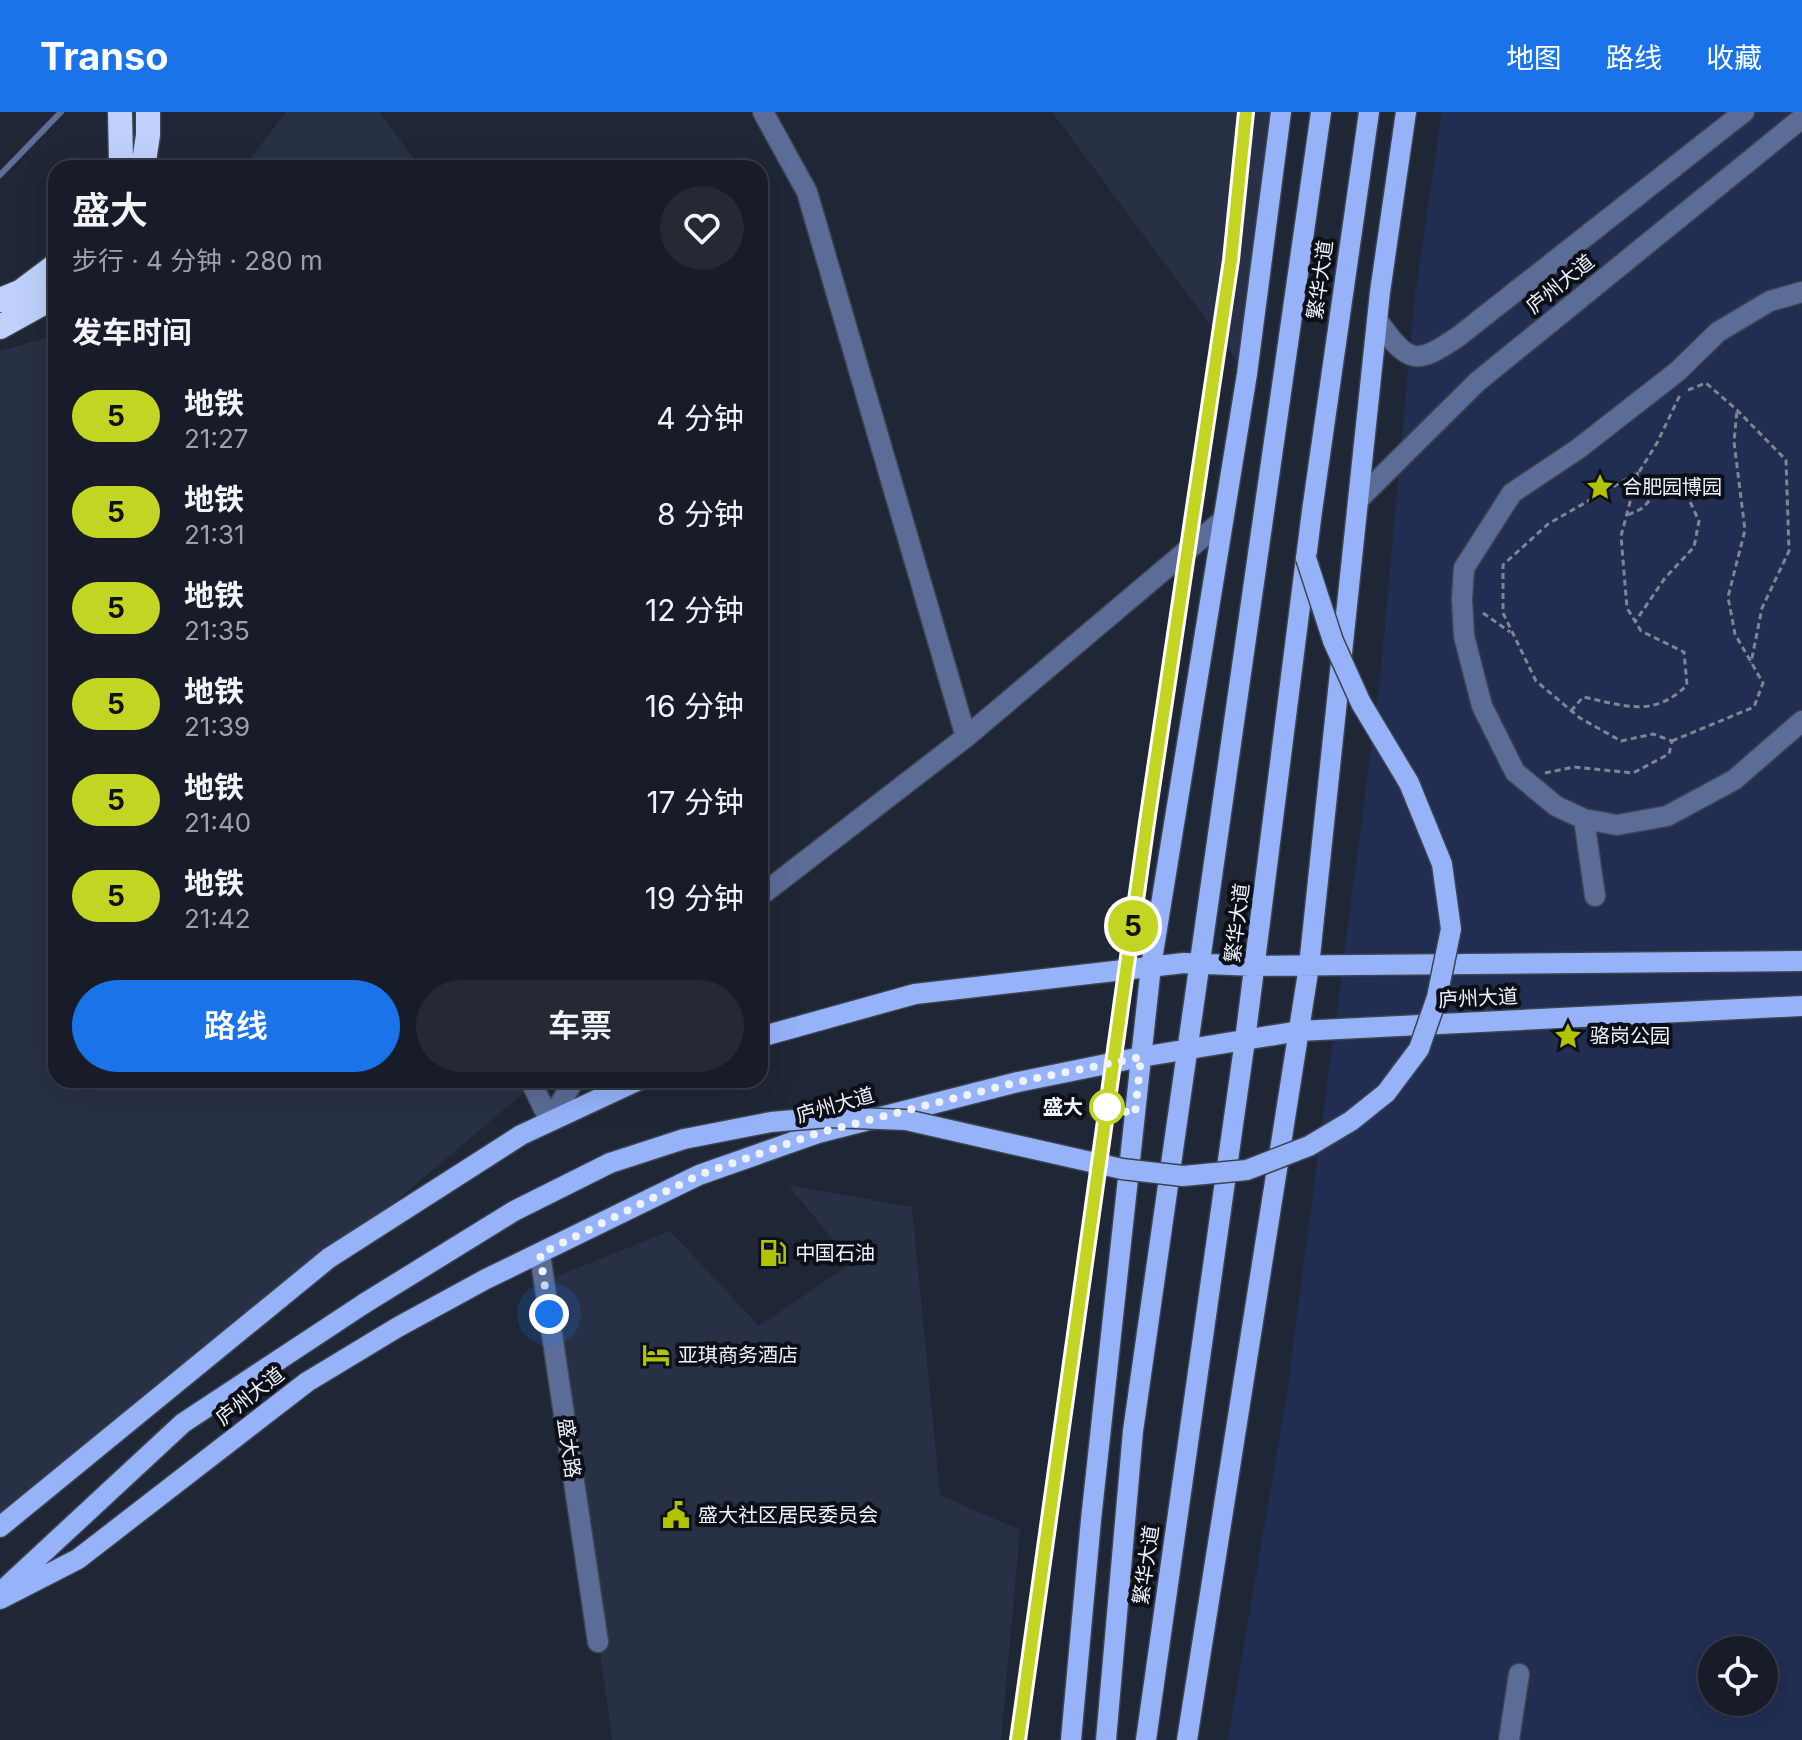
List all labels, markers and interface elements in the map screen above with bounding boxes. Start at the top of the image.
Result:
text: Transo [40,33,168,79]
text: 地图 [1506,41,1562,75]
text: 路线 [1606,41,1662,75]
text: 收藏 [1706,41,1762,75]
button: heart [660,186,744,270]
text: 盛大 [72,187,148,233]
street label: 繁华大道 [1303,239,1337,321]
text: 步行 · 4 分钟 · 280 m [72,245,323,276]
street label: 庐州大道 [1521,250,1599,318]
text: 发车时间 [72,314,192,350]
text: 地铁 [184,385,244,421]
text: 5 [107,399,125,433]
text: 4 分钟 [656,400,744,436]
text: 21:27 [184,423,249,454]
place icon: 合肥园博园 [1585,472,1615,502]
place label: 合肥园博园 [1622,475,1722,499]
text: 地铁 [184,481,244,517]
text: 5 [107,495,125,529]
text: 8 分钟 [657,496,744,532]
text: 21:31 [184,519,245,550]
text: 地铁 [184,577,244,613]
text: 5 [107,591,125,625]
text: 12 分钟 [645,592,744,628]
text: 21:35 [184,615,250,646]
text: 地铁 [184,673,244,709]
text: 5 [107,687,125,721]
text: 16 分钟 [645,688,744,724]
text: 21:39 [184,711,250,742]
text: 地铁 [184,769,244,805]
text: 5 [107,783,125,817]
text: 17 分钟 [646,784,744,820]
text: 21:40 [184,807,251,838]
text: 地铁 [184,865,244,901]
text: 5 [107,879,125,913]
text: 19 分钟 [645,880,744,916]
street label: 繁华大道 [1220,882,1254,964]
line badge: 5 [1107,900,1159,952]
text: 21:42 [184,903,251,934]
text: 5 [1124,909,1142,943]
button: 路线 [72,980,400,1072]
button: 车票 [416,980,744,1072]
street label: 庐州大道 [1437,984,1519,1012]
place icon: 骆岗公园 [1553,1021,1583,1051]
place label: 骆岗公园 [1590,1024,1670,1048]
street label: 庐州大道 [793,1082,877,1128]
marker: 盛大 [1090,1090,1124,1124]
place label: 盛大 [1043,1095,1083,1119]
fuel station icon: 中国石油 [758,1238,788,1268]
place label: 中国石油 [795,1241,875,1265]
your location [529,1294,569,1334]
hotel icon: 亚琪商务酒店 [641,1340,671,1370]
place label: 亚琪商务酒店 [678,1343,798,1367]
street label: 庐州大道 [211,1362,289,1430]
street label: 盛大路 [553,1417,585,1479]
public building icon: 盛大社区居民委员会 [661,1500,691,1530]
place label: 盛大社区居民委员会 [698,1503,878,1527]
street label: 繁华大道 [1129,1524,1163,1606]
map controls [1698,1636,1778,1716]
button: locate [1698,1636,1778,1716]

